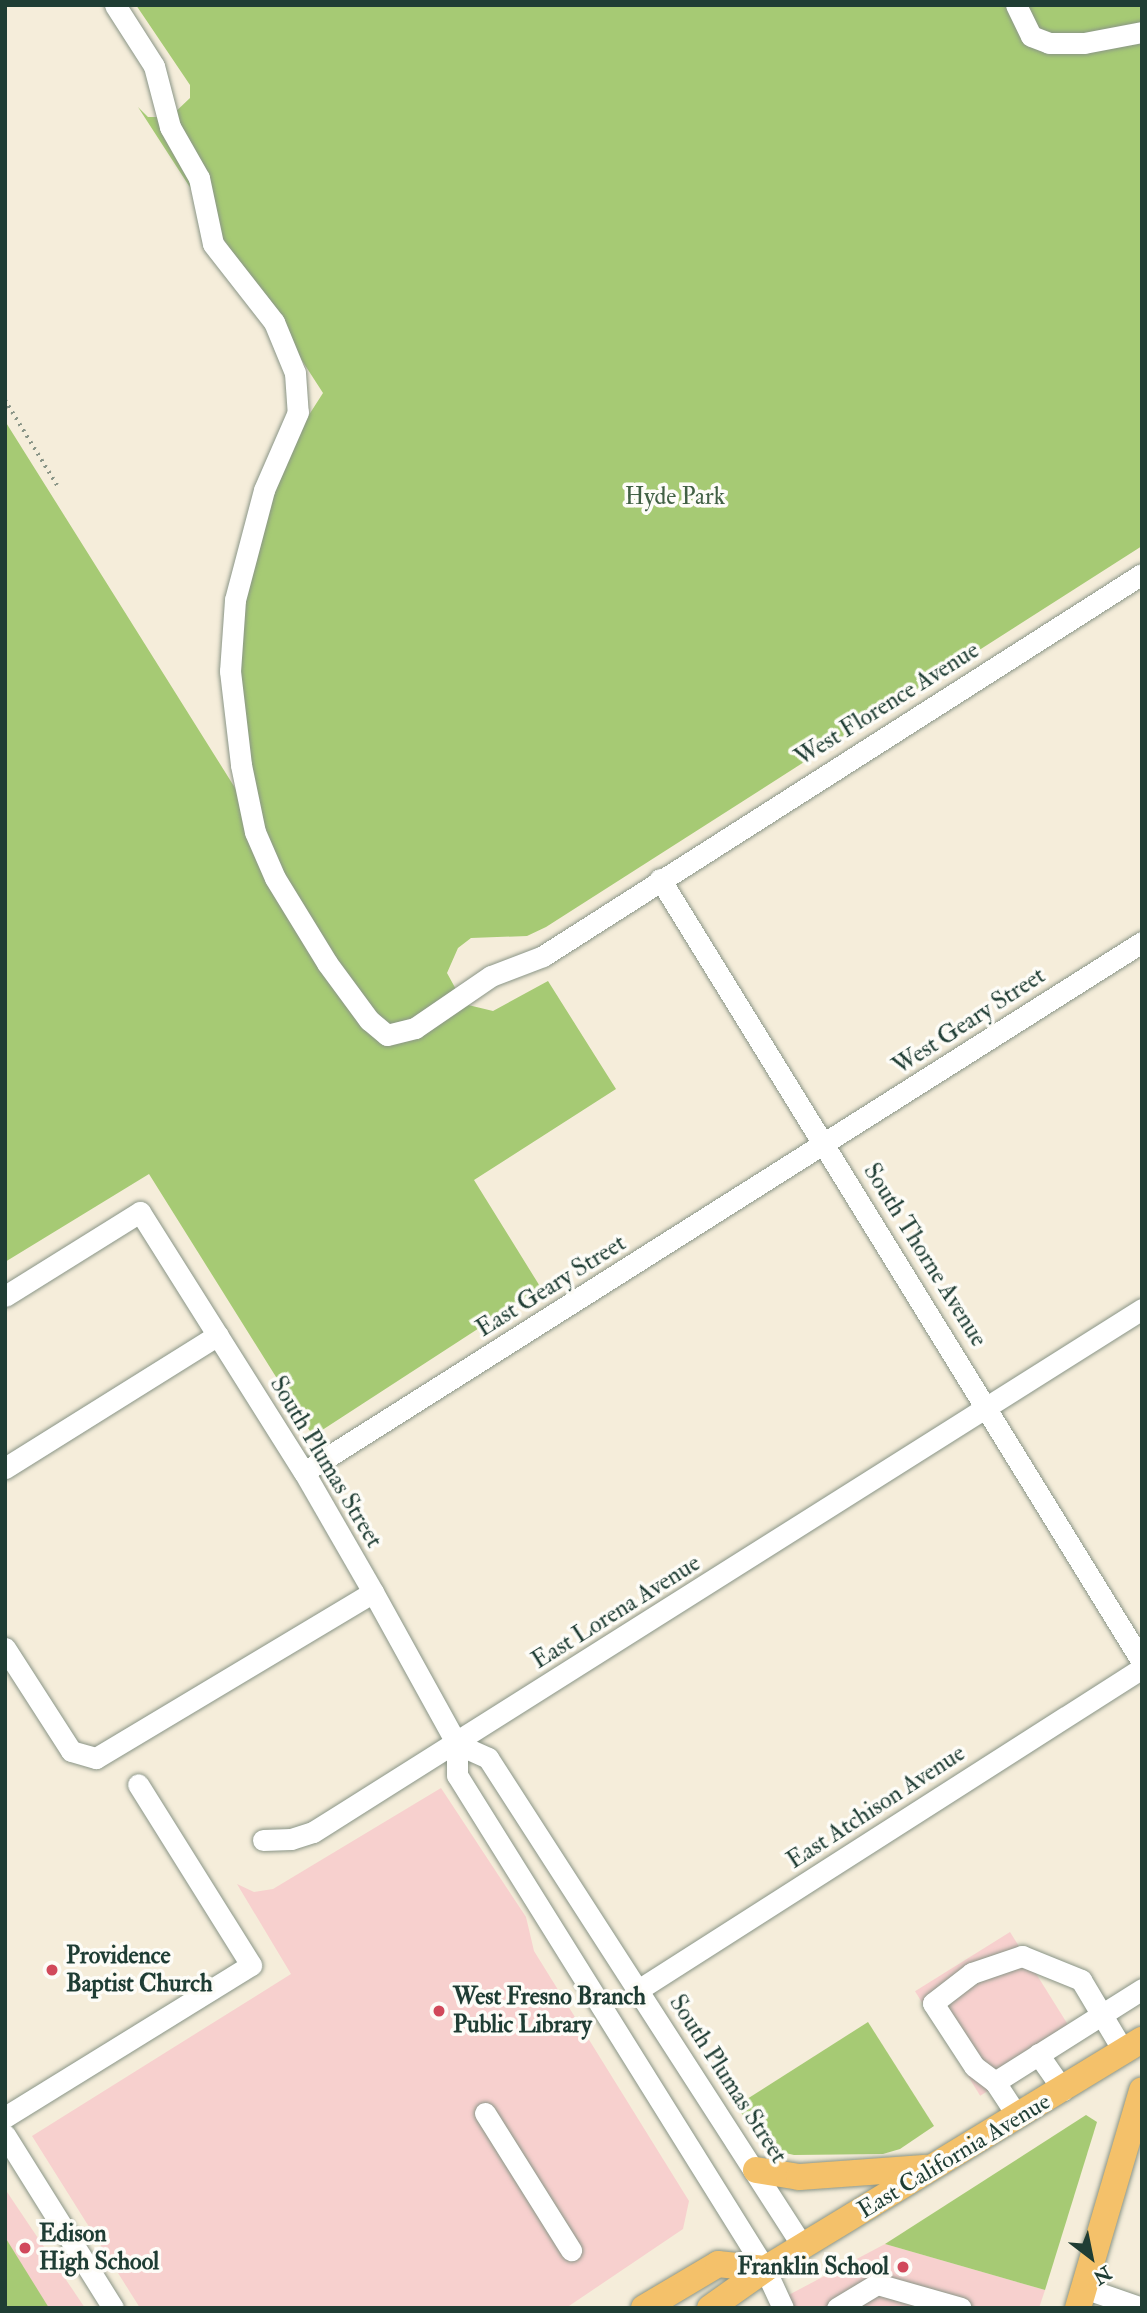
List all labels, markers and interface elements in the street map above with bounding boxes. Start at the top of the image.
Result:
park label: Hyde Park [625,483,725,511]
street label: West Florence Avenue [790,636,984,772]
street label: West Geary Street [887,961,1051,1081]
street label: South Thorne Avenue [857,1158,993,1352]
street label: East Geary Street [471,1229,631,1343]
street label: South Plumas Street [263,1371,389,1553]
street label: East Lorena Avenue [527,1549,705,1675]
street label: East Atchison Avenue [782,1739,970,1875]
place label: Providence Baptist Church [66,1942,212,1998]
marker: Providence Baptist Church [44,1962,60,1978]
place label: West Fresno Branch Public Library [453,1983,646,2039]
street label: South Plumas Street [663,1989,793,2169]
marker: West Fresno Branch Public Library [431,2003,447,2019]
street label: East California Avenue [853,2087,1055,2225]
place label: Edison High School [39,2220,159,2276]
north arrow [1056,2222,1126,2292]
marker: Edison High School [17,2240,33,2256]
place label: Franklin School [737,2253,889,2281]
marker: Franklin School [895,2259,911,2275]
text: N [1089,2260,1116,2289]

